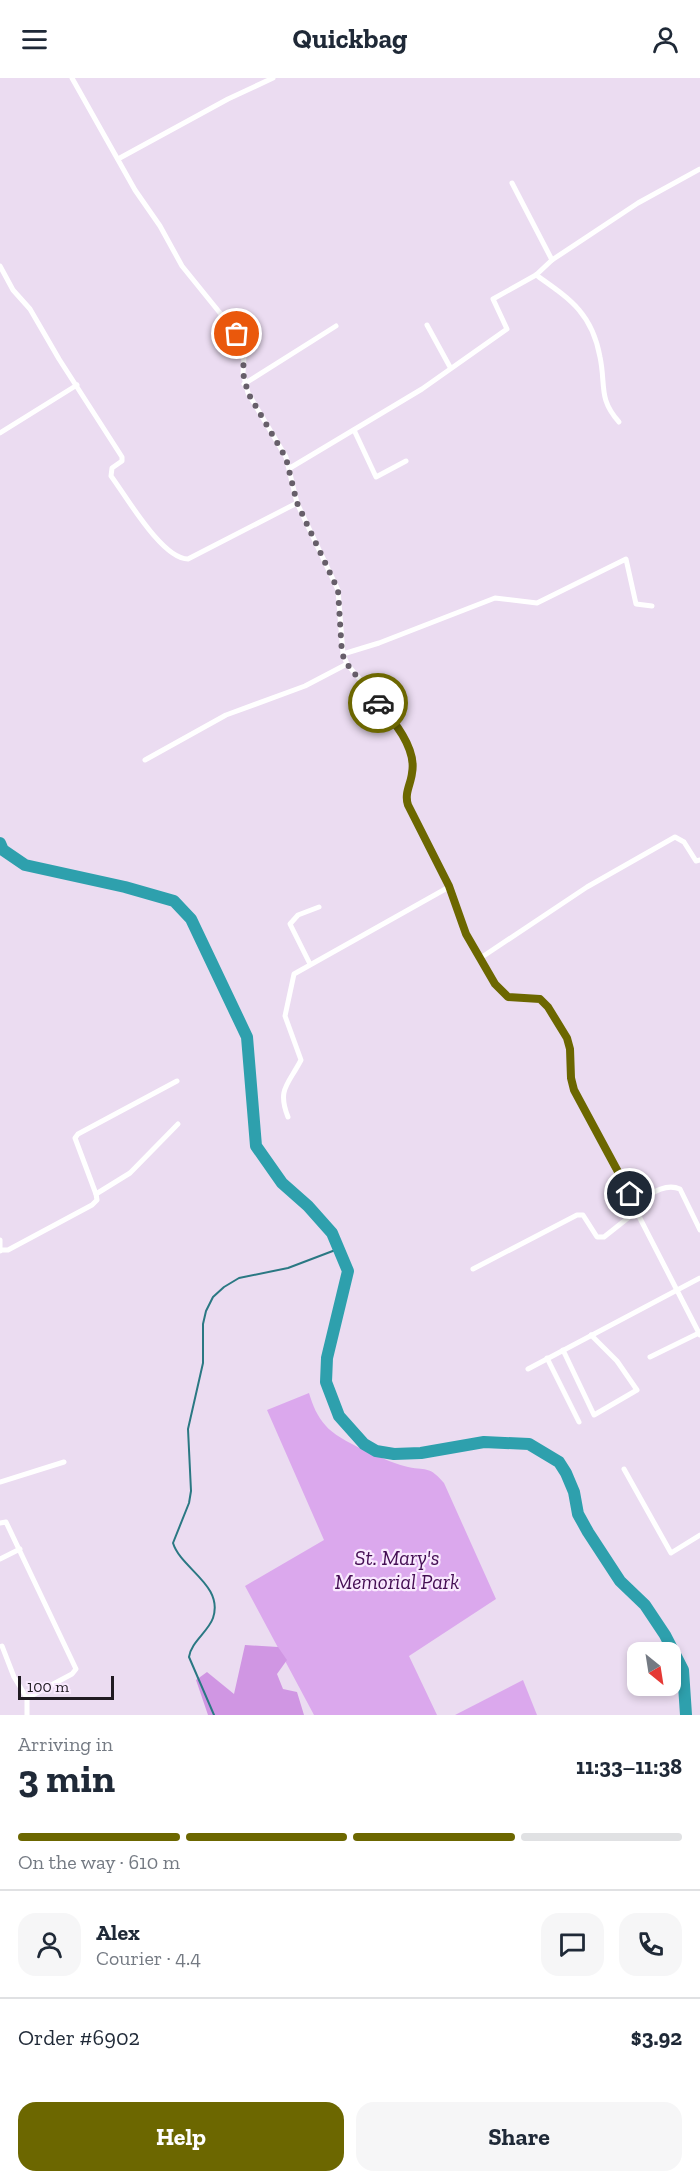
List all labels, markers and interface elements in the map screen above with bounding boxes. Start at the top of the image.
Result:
icon: menu [18,23,51,56]
text: Quickbag [293,23,407,55]
icon: person [649,23,682,56]
pin [211,308,262,359]
icon: bag [220,317,253,350]
courier [348,673,408,733]
icon: car [362,687,395,720]
pin [604,1168,655,1219]
icon: home [613,1177,646,1210]
park label: St. Mary's Memorial Park [335,1545,459,1594]
north arrow [627,1642,681,1696]
map controls [627,1642,681,1696]
scale bar [18,1673,114,1700]
text: 100 m [27,1677,69,1696]
text: Arriving in [18,1732,113,1756]
text: 11:33–11:38 [576,1753,682,1780]
text: 3 min [18,1755,115,1802]
text: On the way · 610 m [18,1850,180,1874]
button: person [18,1913,81,1976]
button: chat [541,1913,604,1976]
button: phone [619,1913,682,1976]
text: Alex [96,1919,140,1946]
text: Courier · 4.4 [96,1946,201,1970]
text: Order #6902 [18,2024,140,2051]
text: $3.92 [631,2024,682,2051]
button: Help [18,2102,344,2171]
button: Share [356,2102,682,2171]

